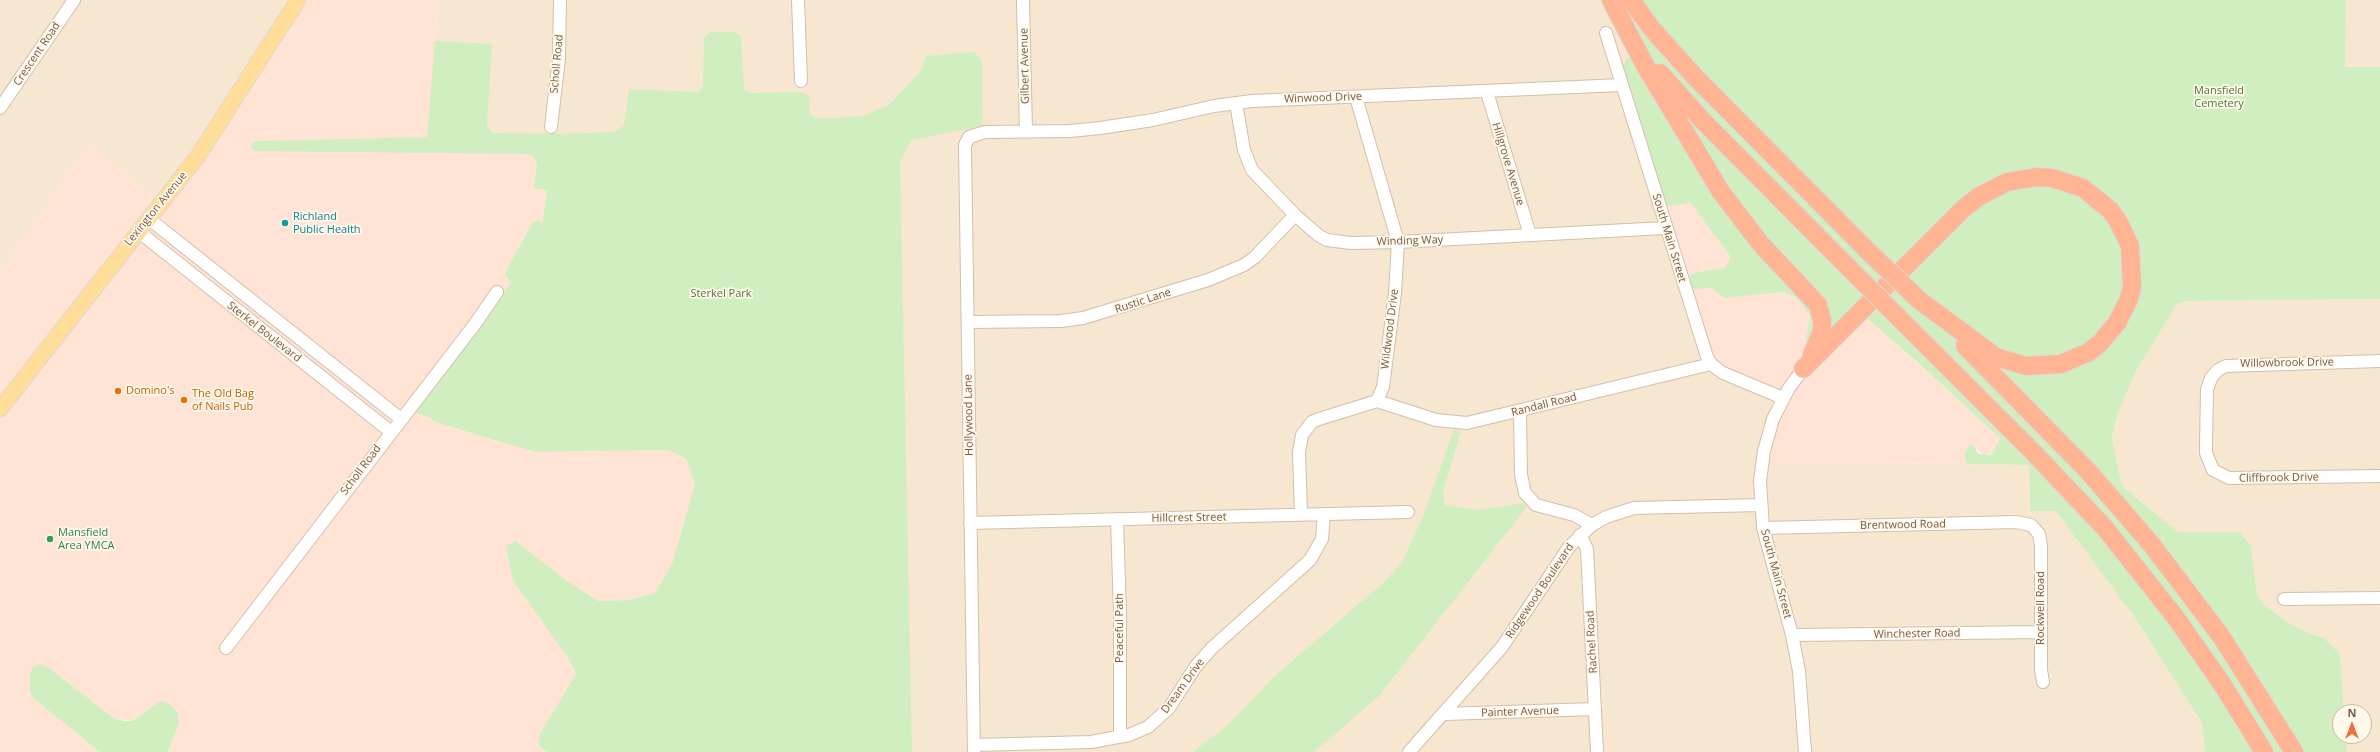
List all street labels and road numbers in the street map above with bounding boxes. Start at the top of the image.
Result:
street label: Crescent Road [11,20,63,88]
street label: Gilbert Avenue [1018,28,1032,104]
street label: Scholl Road [548,34,566,94]
street label: Winwood Drive [1284,90,1362,106]
street label: Hillgrove Avenue [1489,121,1527,207]
street label: Lexington Avenue [122,169,190,249]
street label: South Main Street [1649,192,1689,284]
street label: Winding Way [1377,233,1443,249]
street label: Rustic Lane [1113,286,1173,316]
street label: Wildwood Drive [1379,288,1401,370]
street label: Sterkel Boulevard [224,299,304,365]
street label: Willowbrook Drive [2240,356,2334,370]
street label: Hollywood Lane [962,374,976,456]
street label: Randall Road [1510,390,1578,420]
street label: Scholl Road [338,442,384,498]
street label: Cliffbrook Drive [2239,471,2319,485]
street label: Hillcrest Street [1151,511,1227,525]
street label: Brentwood Road [1860,518,1946,532]
street label: South Main Street [1758,528,1794,620]
street label: Ridgewood Boulevard [1503,541,1577,641]
street label: Rockwell Road [2034,571,2048,645]
street label: Peaceful Path [1113,593,1127,663]
street label: Rachel Road [1584,610,1600,674]
street label: Winchester Road [1873,627,1961,641]
street label: Dream Drive [1159,656,1207,716]
street label: Painter Avenue [1481,704,1559,720]

